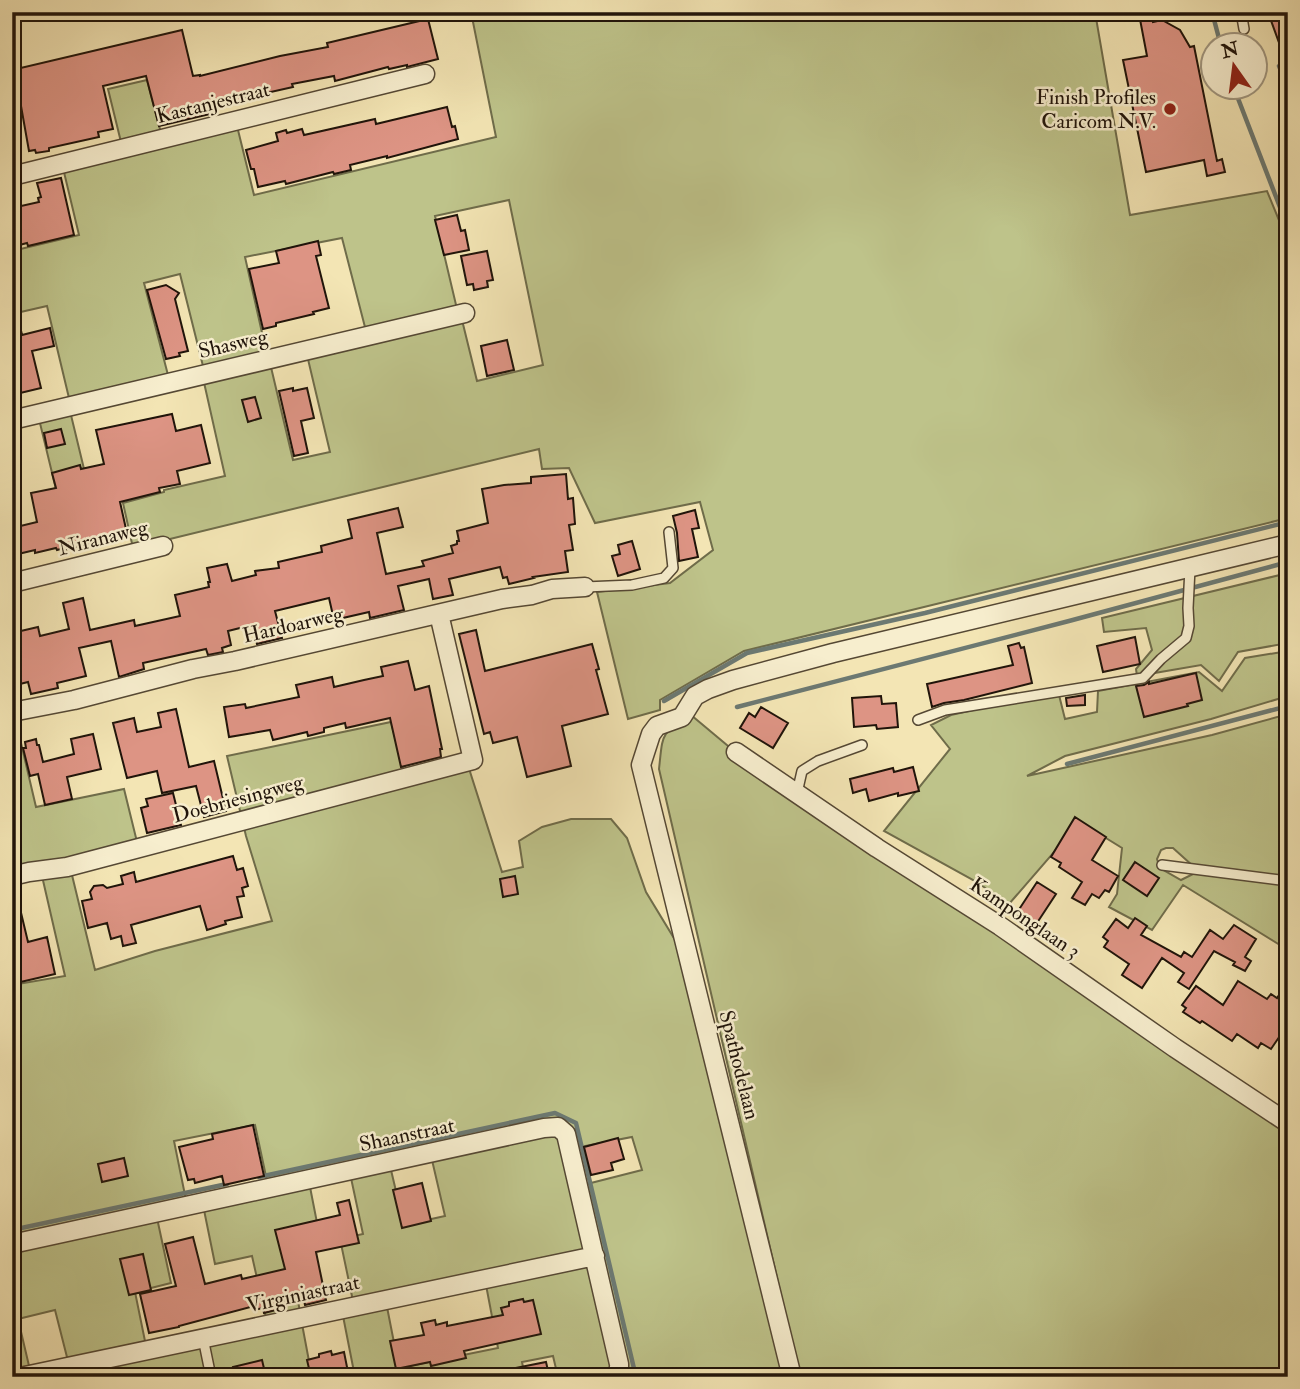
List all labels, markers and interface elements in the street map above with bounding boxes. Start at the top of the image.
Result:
north arrow [1198,32,1268,102]
text: N [1218,37,1242,64]
street label: Kastanjestraat [153,76,273,130]
place label: Finish Profiles Caricom N.V. [1036,84,1156,135]
marker: Finish Profiles Caricom N.V. [1162,101,1178,117]
street label: Shasweg [196,323,271,365]
street label: Niranaweg [55,514,151,562]
street label: Hardoarweg [240,600,347,650]
street label: Doebriesingweg [170,768,307,829]
street label: Kamponglaan 3 [965,871,1085,965]
street label: Spathodelaan [712,1008,766,1123]
street label: Shaanstraat [357,1112,457,1158]
street label: Virginiastraat [244,1269,362,1319]

